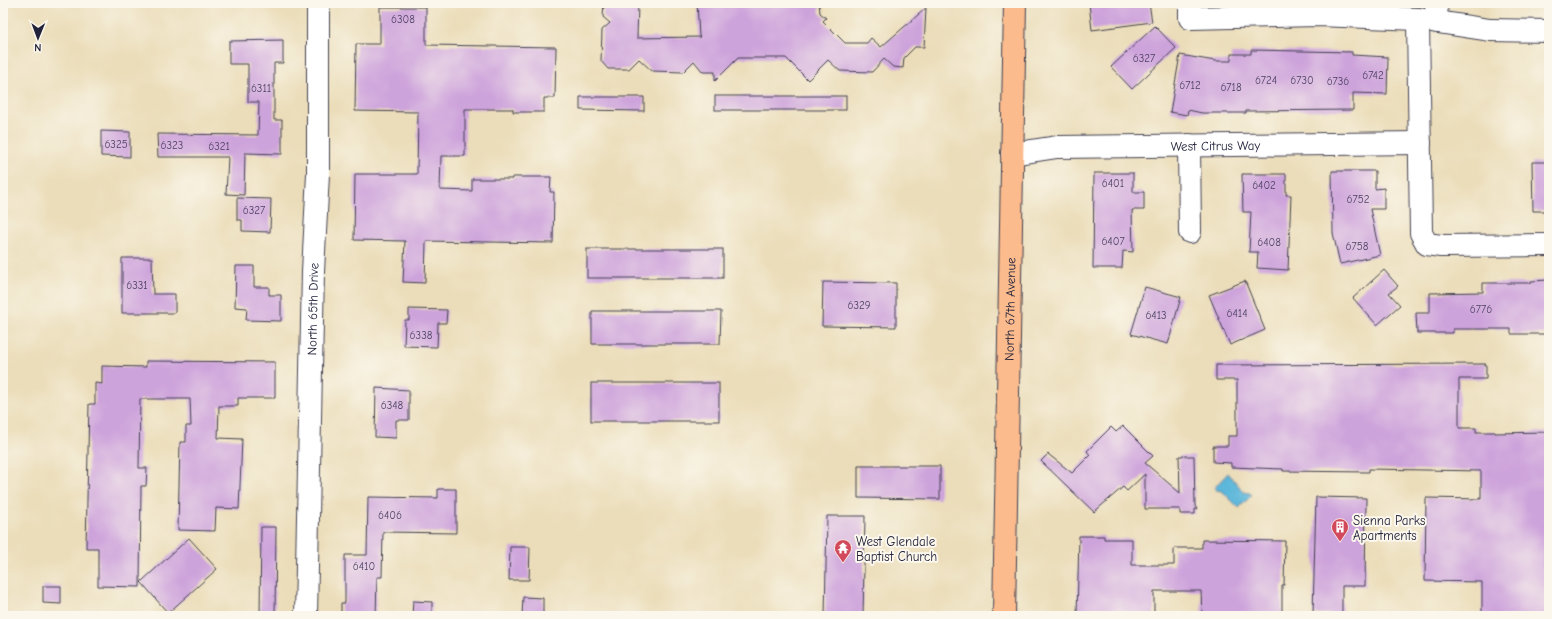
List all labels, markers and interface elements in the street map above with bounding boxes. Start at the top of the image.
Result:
house number: 6308 [391,13,415,26]
north arrow [18,18,58,58]
text: N [34,41,42,54]
house number: 6327 [1133,52,1155,65]
house number: 6742 [1362,69,1384,82]
house number: 6724 [1255,74,1277,87]
house number: 6730 [1290,74,1314,87]
house number: 6736 [1327,75,1349,88]
house number: 6712 [1179,79,1201,92]
house number: 6718 [1220,81,1242,94]
house number: 6311 [251,82,271,95]
house number: 6325 [104,138,128,151]
street label: West Citrus Way [1171,138,1261,154]
house number: 6323 [161,139,183,152]
house number: 6321 [208,140,230,153]
house number: 6401 [1102,177,1124,190]
house number: 6402 [1252,179,1276,192]
house number: 6752 [1347,193,1370,206]
house number: 6327 [243,204,265,217]
house number: 6407 [1101,235,1125,248]
house number: 6408 [1257,236,1281,249]
house number: 6758 [1346,240,1369,253]
street label: North 67th Avenue [1002,257,1018,361]
street label: North 65th Drive [304,262,321,356]
house number: 6331 [126,279,148,292]
house number: 6329 [847,299,871,312]
house number: 6776 [1470,303,1492,316]
house number: 6414 [1227,307,1247,320]
house number: 6413 [1145,309,1167,322]
house number: 6338 [410,329,433,342]
house number: 6348 [381,399,404,412]
house number: 6406 [378,509,402,522]
place label: Sienna Parks Apartments [1353,513,1425,543]
building icon: Sienna Parks Apartments [1330,517,1350,542]
place label: West Glendale Baptist Church [856,534,937,564]
temple icon: West Glendale Baptist Church [833,538,853,563]
house number: 6410 [353,560,375,573]

